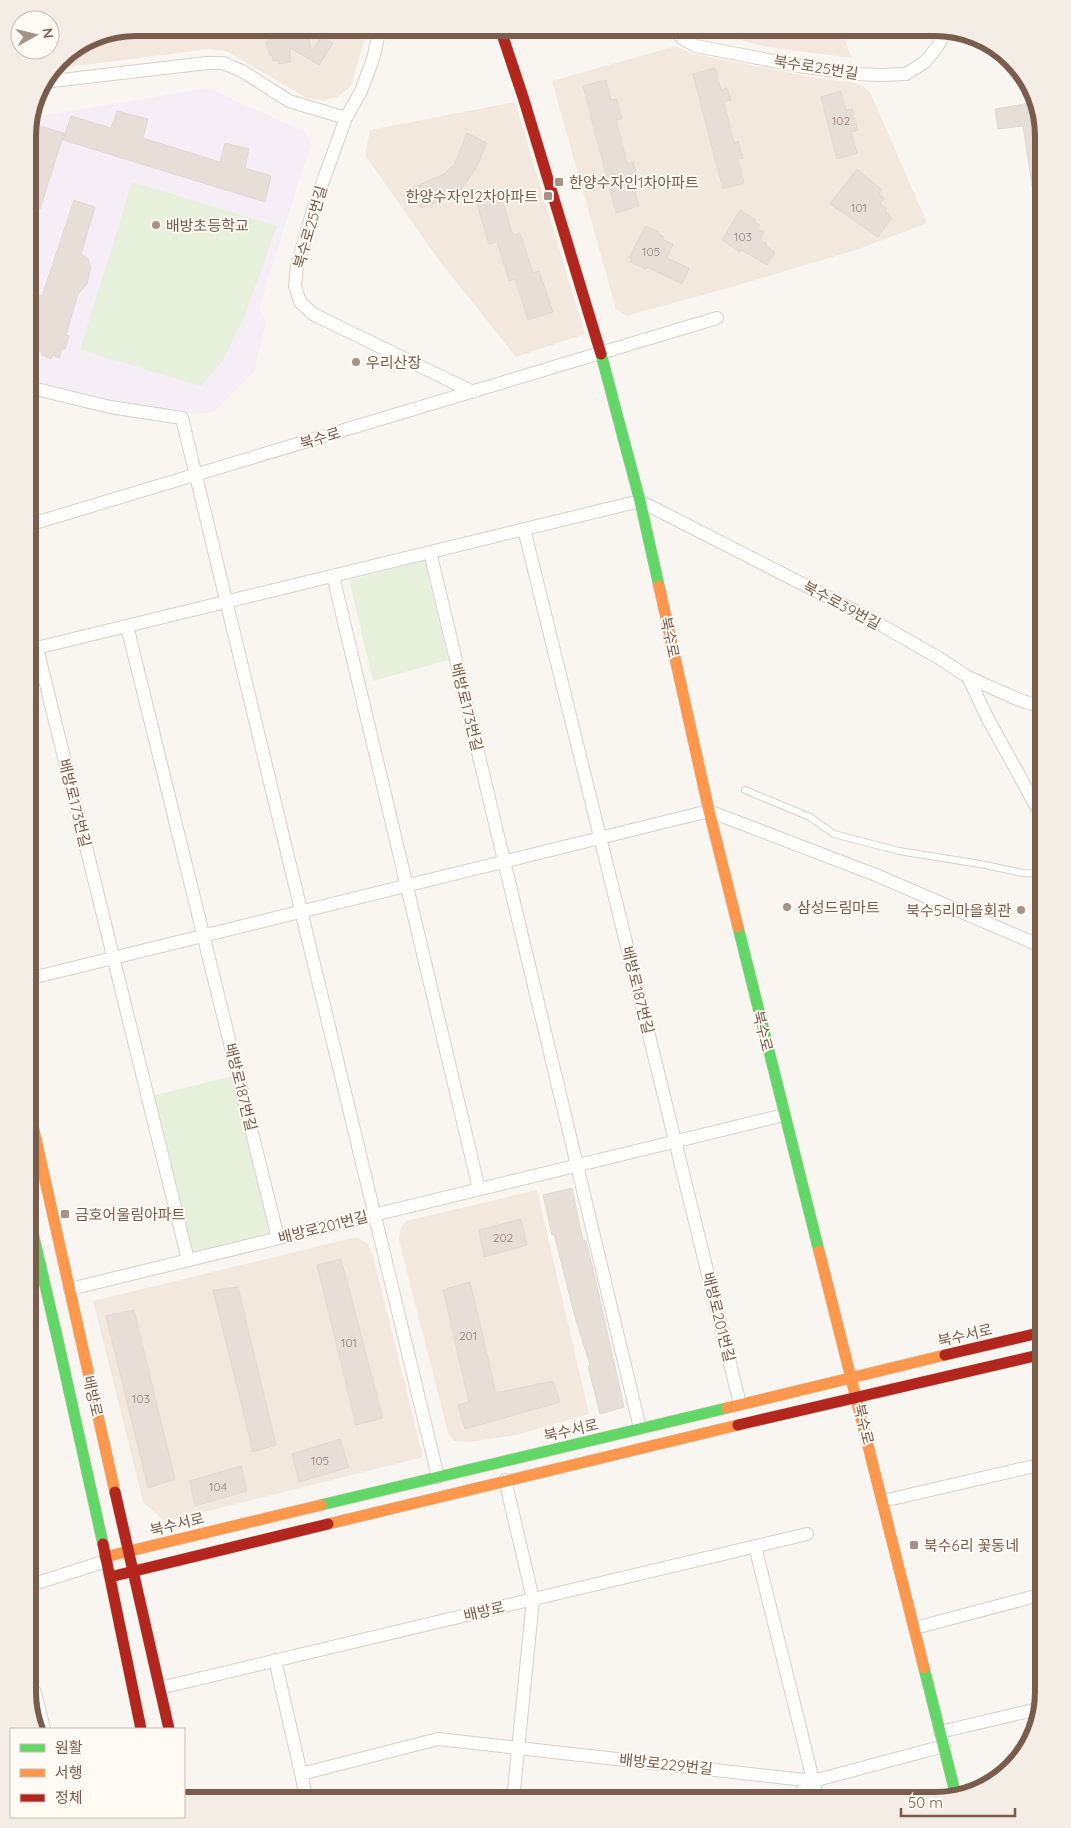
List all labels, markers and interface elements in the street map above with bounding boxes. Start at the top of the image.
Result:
north arrow [10,10,60,60]
text: N [38,27,58,40]
street label: 북수로25번길 [772,51,860,83]
house number: 102 [832,113,850,128]
place label: 한양수자인1차아파트 [569,173,699,192]
marker: 한양수자인1차아파트 [553,176,565,188]
street label: 북수로25번길 [289,183,331,271]
place label: 한양수자인2차아파트 [405,187,538,206]
marker: 한양수자인2차아파트 [542,190,554,202]
house number: 101 [851,200,867,215]
place label: 배방초등학교 [166,216,249,235]
marker: 배방초등학교 [150,219,162,231]
house number: 103 [734,229,752,244]
house number: 105 [642,244,660,259]
place label: 우리산장 [366,353,421,372]
marker: 우리산장 [350,356,362,368]
street label: 북수로 [297,423,343,453]
street label: 북수로39번길 [800,577,884,633]
street label: 북수로 [656,615,684,659]
street label: 배방로173번길 [447,661,487,753]
street label: 배방로173번길 [55,757,95,849]
place label: 삼성드림마트 [797,898,880,917]
marker: 삼성드림마트 [781,901,793,913]
place label: 북수5리마을회관 [906,901,1011,920]
marker: 북수5리마을회관 [1015,904,1027,916]
street label: 배방로187번길 [618,944,658,1036]
street label: 북수로 [749,1009,777,1053]
street label: 배방로187번길 [221,1041,261,1133]
place label: 금호어울림아파트 [75,1205,186,1224]
street label: 배방로201번길 [276,1207,370,1247]
marker: 금호어울림아파트 [59,1208,71,1220]
house number: 202 [493,1230,514,1245]
street label: 배방로201번길 [699,1270,739,1364]
street label: 북수서로 [936,1320,994,1350]
house number: 201 [459,1328,477,1343]
house number: 101 [341,1335,357,1350]
street label: 배방로 [79,1374,107,1418]
house number: 103 [132,1391,150,1406]
street label: 북수로 [850,1402,878,1446]
street label: 북수서로 [542,1415,600,1445]
house number: 105 [311,1453,329,1468]
house number: 104 [209,1479,227,1494]
street label: 북수서로 [148,1508,206,1540]
place label: 북수6리 꽃동네 [924,1536,1019,1555]
marker: 북수6리 꽃동네 [908,1539,920,1551]
street label: 배방로 [462,1597,506,1625]
legend [10,1728,185,1818]
text: 원활 [55,1738,83,1757]
street label: 배방로229번길 [618,1750,714,1778]
text: 서행 [55,1763,83,1782]
scale bar [901,1786,1015,1818]
text: 정체 [55,1788,83,1807]
text: 50 m [908,1793,943,1812]

